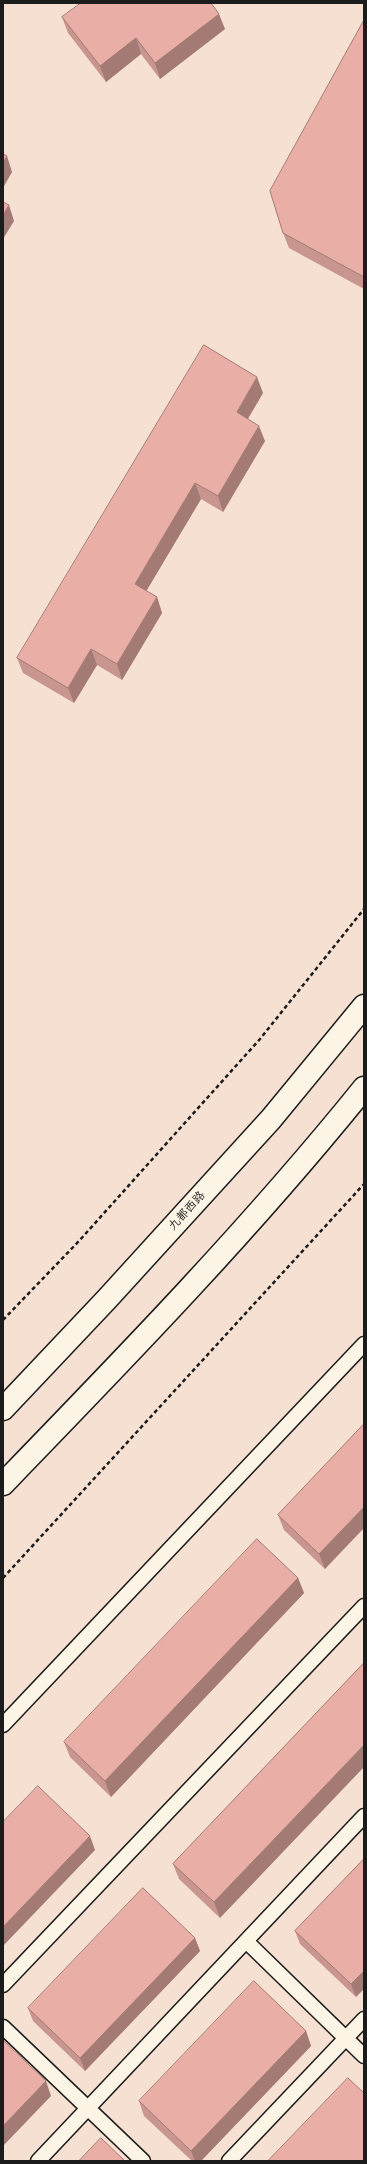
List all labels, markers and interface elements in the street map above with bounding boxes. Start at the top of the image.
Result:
street label: 九都西路 [166,1188,208,1234]

